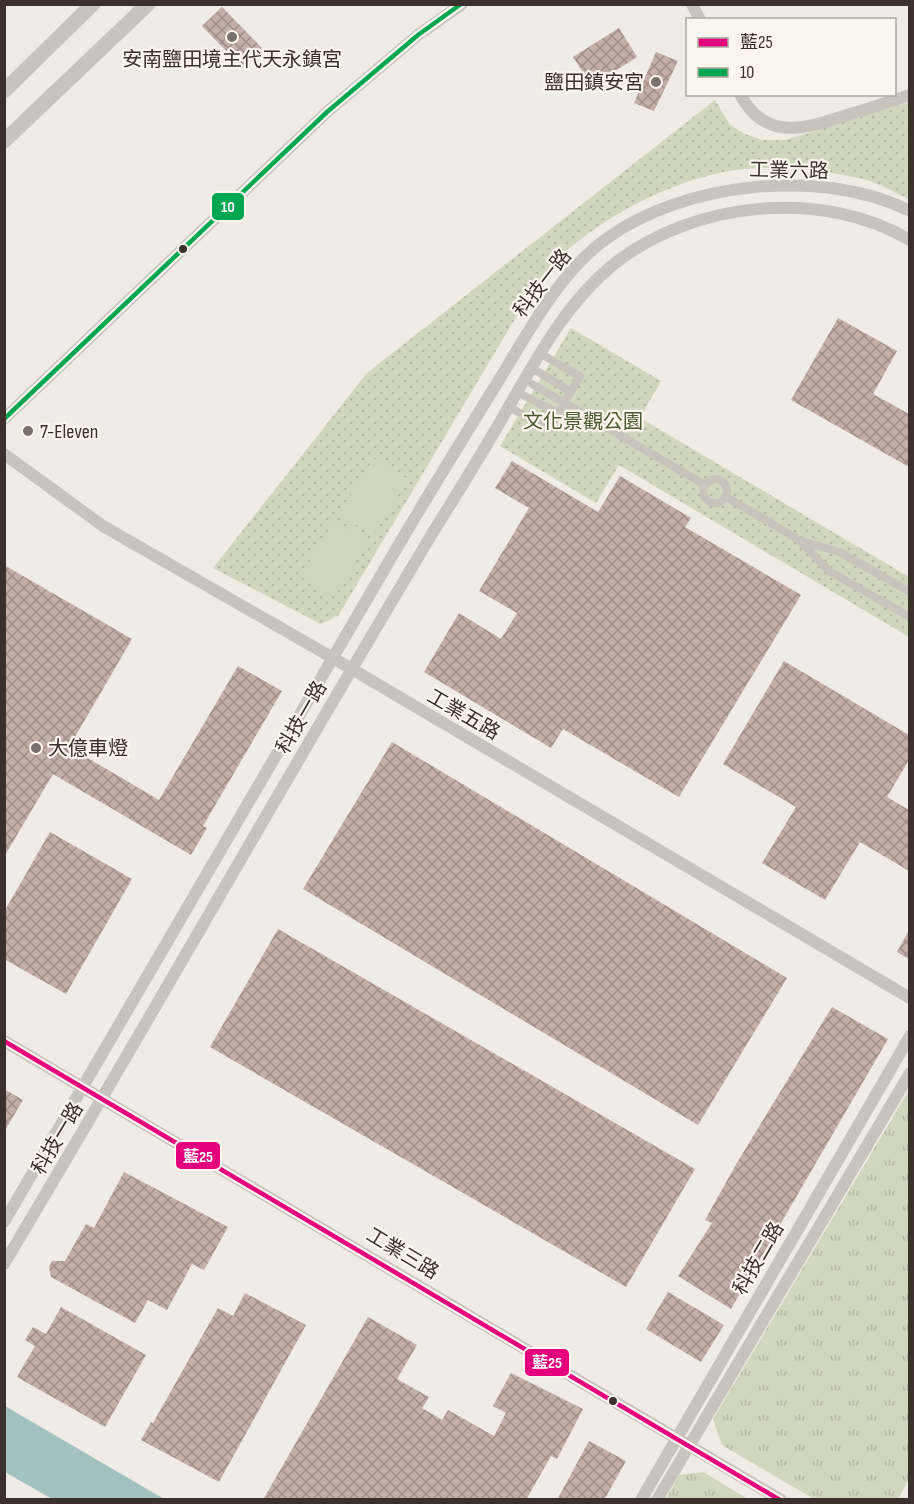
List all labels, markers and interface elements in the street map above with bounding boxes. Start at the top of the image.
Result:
legend [686,18,896,96]
marker: 安南鹽田境主代天永鎮宮 [225,30,239,44]
text: 藍25 [740,32,773,53]
place label: 安南鹽田境主代天永鎮宮 [122,48,342,72]
text: 10 [740,62,754,83]
place label: 鹽田鎮安宮 [544,71,644,95]
marker: 鹽田鎮安宮 [649,75,663,89]
street label: 工業六路 [749,158,829,184]
line badge: 10 [211,192,245,221]
text: 10 [221,198,235,217]
unlabelled marker [177,243,189,255]
street label: 科技一路 [509,245,577,323]
park label: 文化景觀公園 [523,410,643,434]
place label: 7-Eleven [40,420,98,444]
marker: 7-Eleven [21,424,35,438]
street label: 科技一路 [271,677,332,758]
street label: 工業五路 [423,684,504,745]
place label: 大億車燈 [48,737,128,761]
marker: 大億車燈 [29,741,43,755]
street label: 科技一路 [27,1098,89,1179]
line badge: 藍25 [175,1141,221,1170]
text: 藍25 [183,1148,213,1167]
street label: 科技二路 [728,1218,789,1299]
street label: 工業三路 [362,1223,443,1285]
line badge: 藍25 [524,1348,570,1377]
text: 藍25 [532,1354,562,1373]
unlabelled marker [607,1395,619,1407]

